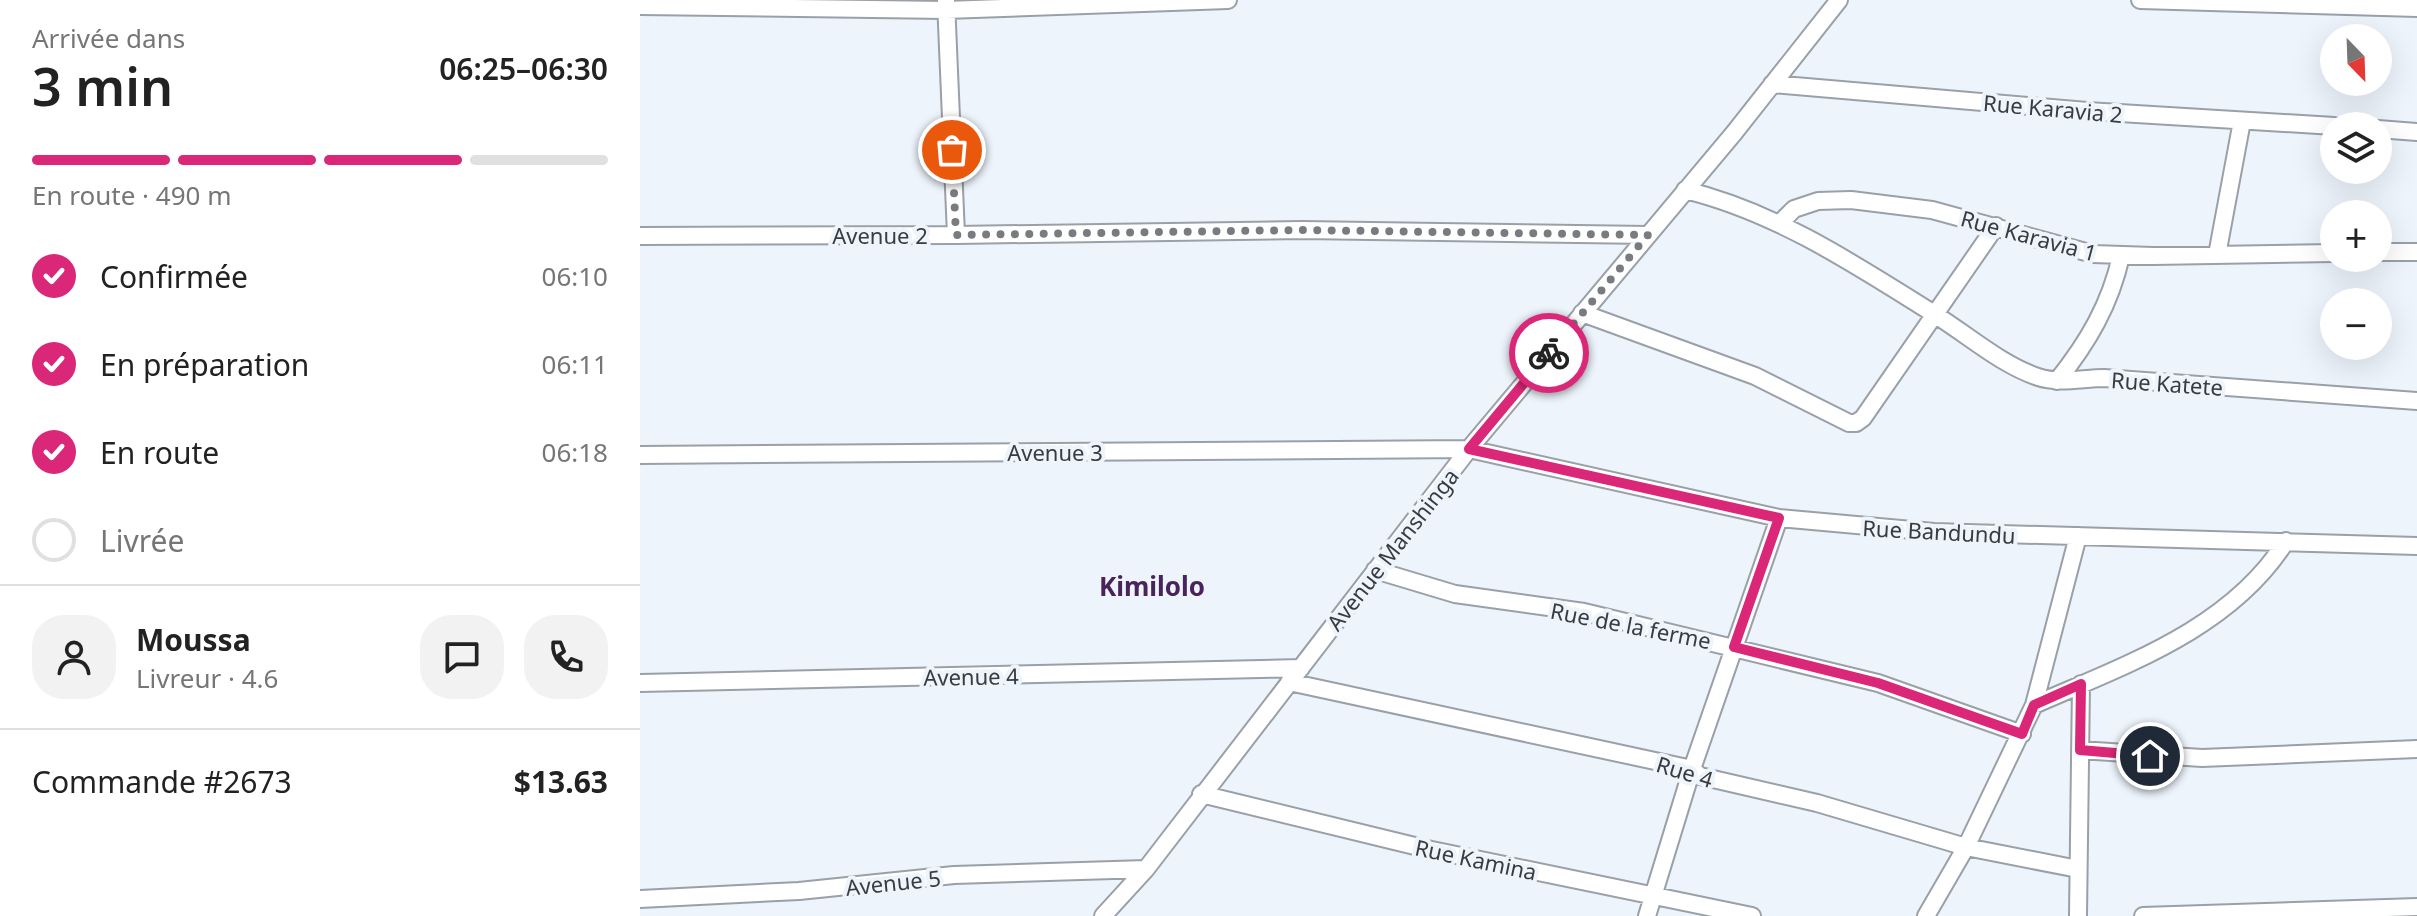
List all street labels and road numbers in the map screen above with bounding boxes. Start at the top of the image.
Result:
street label: Rue Karavia 2 [1982,87,2124,129]
street label: Rue Karavia 1 [1958,202,2100,268]
street label: Avenue 2 [832,220,928,250]
street label: Rue Katete [2110,364,2224,402]
street label: Avenue 3 [1007,437,1103,467]
street label: Avenue Manshinga [1319,462,1465,636]
street label: Rue Bandundu [1862,512,2016,550]
street label: Rue de la ferme [1548,595,1714,655]
street label: Avenue 4 [923,660,1019,692]
street label: Rue 4 [1653,748,1718,794]
street label: Rue Kamina [1412,831,1540,887]
street label: Avenue 5 [844,862,942,902]

